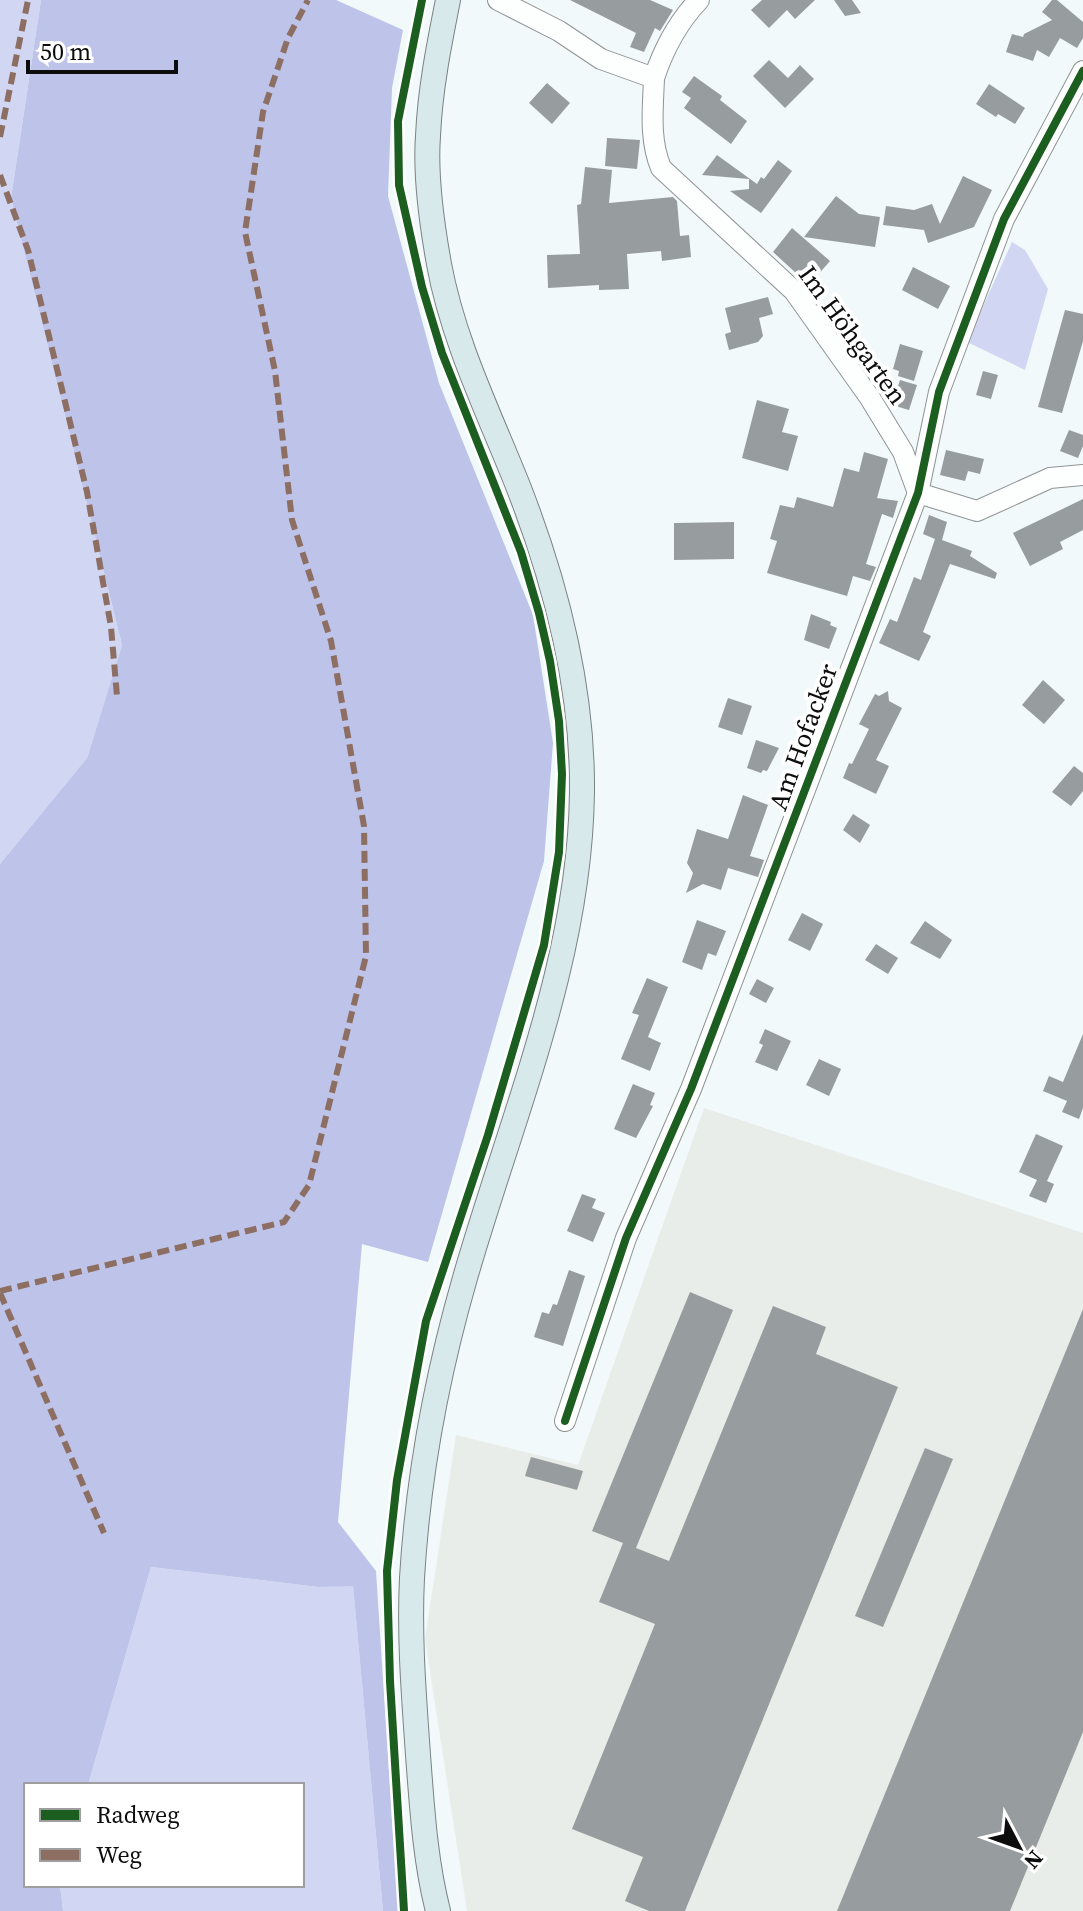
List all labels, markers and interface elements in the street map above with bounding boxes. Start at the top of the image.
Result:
scale bar [28,24,176,74]
text: 50 m [40,35,91,68]
street label: Im Höhgarten [790,258,916,412]
street label: Am Hofacker [760,659,846,815]
legend [24,1783,304,1887]
text: Radweg [96,1798,180,1831]
north arrow [979,1807,1059,1887]
text: Weg [96,1838,142,1871]
text: N [1018,1844,1051,1876]

